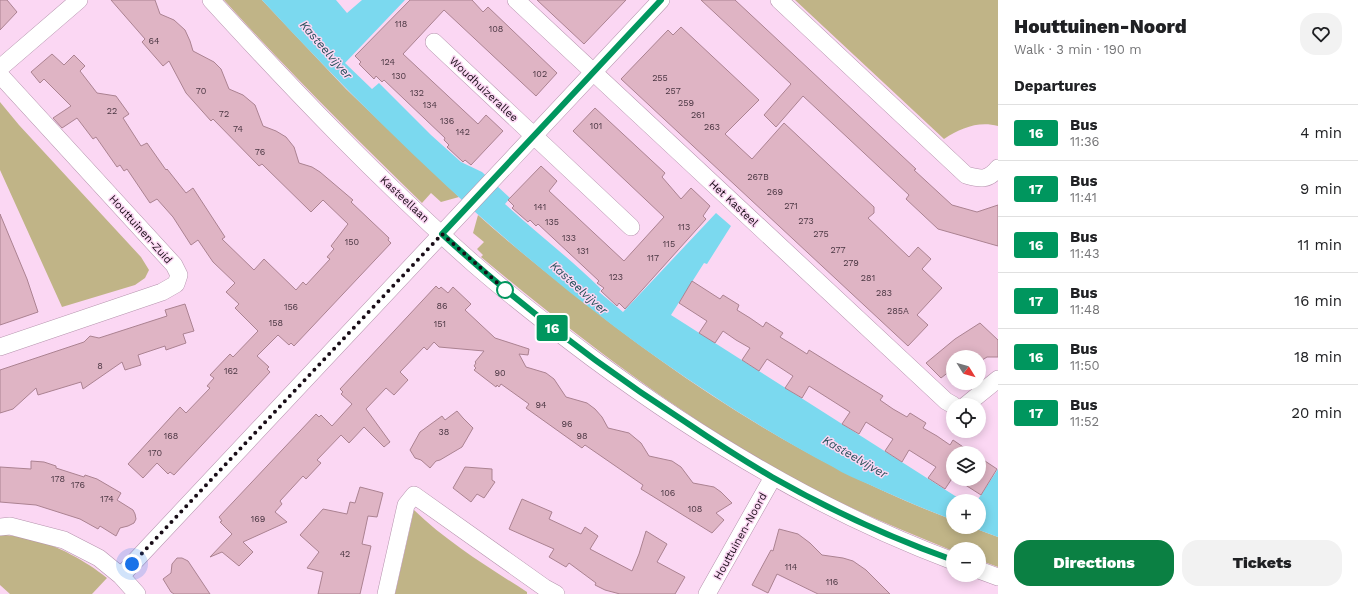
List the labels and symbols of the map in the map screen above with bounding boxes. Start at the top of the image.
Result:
water label: Kasteelvijver [297,18,356,83]
house number: 118 [395,19,407,29]
house number: 108 [489,24,503,34]
house number: 64 [149,36,160,46]
street label: Woudhuizerallee [447,54,521,125]
house number: 124 [381,57,395,67]
house number: 102 [533,69,547,79]
house number: 130 [392,71,407,81]
house number: 255 [652,73,668,83]
house number: 70 [196,86,207,96]
house number: 257 [665,86,681,96]
house number: 132 [410,88,424,98]
house number: 259 [678,98,694,108]
house number: 134 [423,100,438,110]
house number: 22 [107,106,117,116]
house number: 72 [219,109,229,119]
house number: 261 [691,110,705,120]
house number: 136 [440,116,454,126]
house number: 101 [590,121,602,131]
house number: 263 [704,122,720,132]
house number: 74 [233,124,243,134]
house number: 142 [456,127,470,137]
house number: 76 [255,147,265,157]
house number: 267B [747,172,769,182]
street label: Kasteellaan [377,173,432,225]
street label: Het Kasteel [706,177,761,230]
house number: 269 [767,187,783,197]
street label: Houttuinen-Zuid [106,192,175,266]
house number: 271 [784,201,798,211]
house number: 141 [534,202,546,212]
house number: 273 [798,216,814,226]
house number: 135 [545,217,559,227]
house number: 113 [678,222,690,232]
house number: 275 [813,229,829,239]
house number: 133 [562,233,576,243]
house number: 150 [345,237,360,247]
house number: 115 [663,239,675,249]
house number: 277 [830,245,846,255]
house number: 131 [577,246,589,256]
house number: 117 [647,253,659,263]
house number: 279 [843,258,859,268]
water label: Kasteelvijver [547,259,612,318]
house number: 123 [609,272,623,282]
house number: 281 [861,273,875,283]
unlabelled marker [496,281,514,299]
house number: 283 [876,288,892,298]
house number: 86 [436,301,448,311]
house number: 156 [284,302,298,312]
house number: 285A [887,306,909,316]
line badge: 16 [534,315,570,341]
house number: 158 [269,318,283,328]
house number: 151 [434,319,446,329]
north arrow [946,350,986,390]
house number: 8 [97,361,103,371]
house number: 162 [224,366,238,376]
house number: 90 [494,368,506,378]
house number: 94 [535,400,547,410]
house number: 96 [561,419,573,429]
house number: 38 [439,427,449,437]
house number: 168 [164,431,178,441]
house number: 98 [576,431,588,441]
water label: Kasteelvijver [820,433,891,482]
house number: 170 [148,448,162,458]
house number: 178 [51,474,65,484]
house number: 176 [71,480,85,490]
house number: 106 [661,488,675,498]
street label: Houttuinen-Noord [711,490,770,582]
house number: 174 [100,494,114,504]
house number: 108 [688,504,702,514]
house number: 169 [251,514,265,524]
house number: 42 [340,549,350,559]
your location [122,554,142,574]
house number: 114 [785,562,798,572]
house number: 116 [826,577,838,587]

